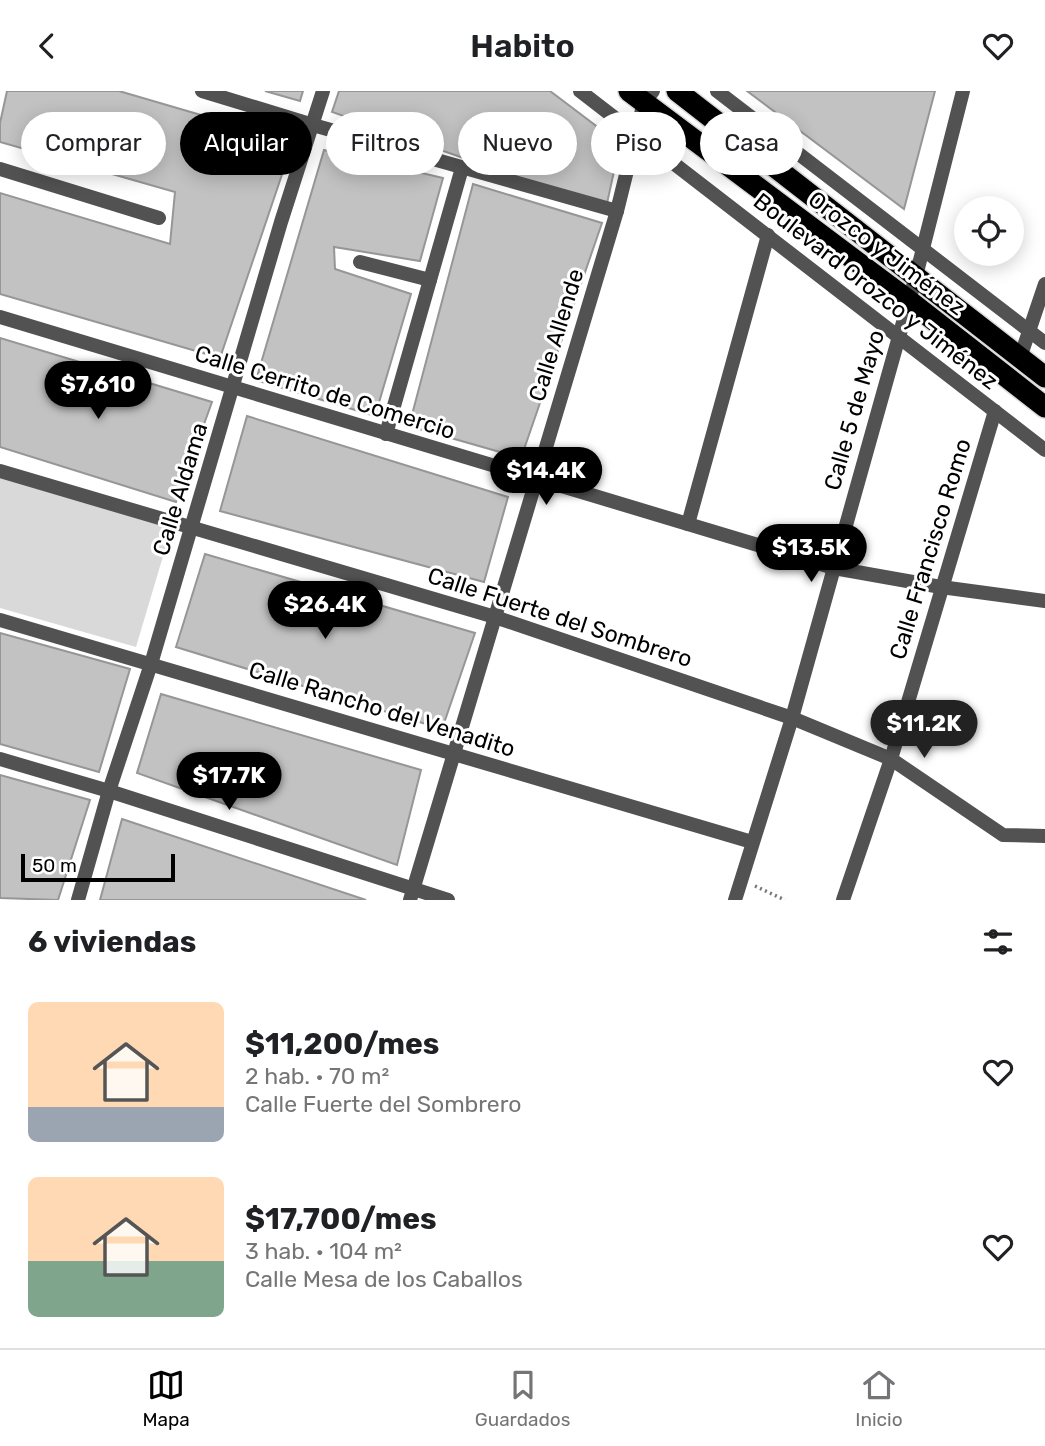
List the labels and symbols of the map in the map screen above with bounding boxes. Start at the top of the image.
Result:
street label: Orozco y Jiménez [803,185,971,321]
street label: Boulevard Orozco y Jiménez [748,187,1004,395]
street label: Calle Allende [523,265,589,405]
street label: Calle 5 de Mayo [818,327,890,493]
street label: Calle Cerrito de Comercio [191,339,459,445]
pin: $7,610 [41,361,155,421]
street label: Calle Aldama [146,419,214,559]
street label: Calle Francisco Romo [883,435,977,663]
pin: $14.4K [489,447,603,507]
pin: $13.5K [754,525,868,584]
street label: Calle Fuerte del Sombrero [424,561,696,673]
pin: $26.4K [268,581,382,641]
street label: Calle Rancho del Venadito [245,655,519,763]
pin: $11.2K [867,701,981,760]
pin: $17.7K [172,753,286,812]
scale bar [21,851,175,883]

